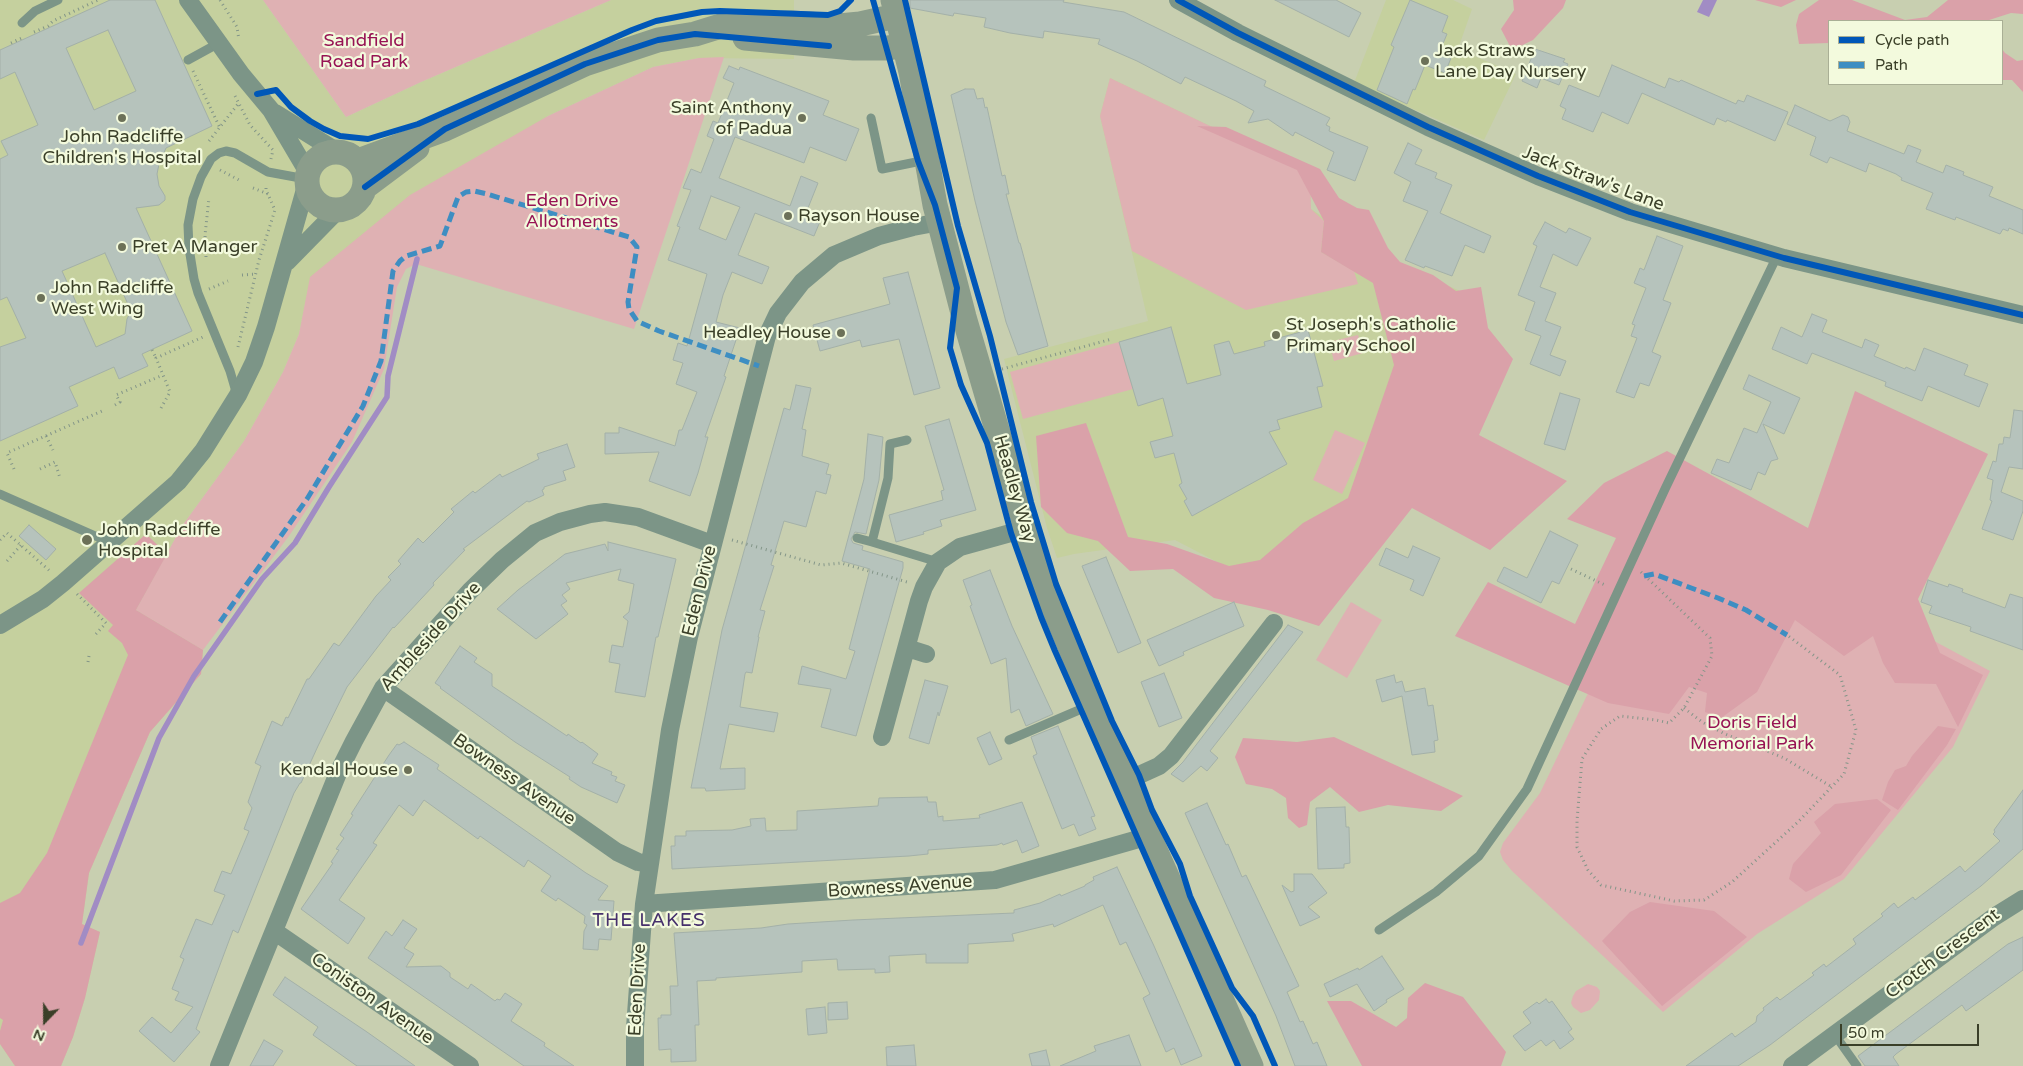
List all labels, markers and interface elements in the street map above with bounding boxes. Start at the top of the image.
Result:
legend [1828,20,2003,85]
park label: Sandfield Road Park [320,30,408,72]
text: Cycle path [1875,31,1949,49]
place label: Jack Straws Lane Day Nursery [1435,40,1586,82]
marker: Jack Straws Lane Day Nursery [1419,55,1431,67]
text: Path [1875,56,1908,74]
place label: Saint Anthony of Padua [671,97,792,140]
marker: John Radcliffe Children's Hospital [116,112,128,124]
marker: Saint Anthony of Padua [796,112,808,124]
place label: John Radcliffe Children's Hospital [42,126,202,168]
street label: Jack Straw's Lane [1519,142,1667,216]
park label: Eden Drive Allotments [525,190,619,232]
place label: Rayson House [798,205,920,227]
marker: Rayson House [782,210,794,222]
place label: Pret A Manger [132,236,257,258]
marker: Pret A Manger [116,241,128,253]
place label: John Radcliffe West Wing [51,277,173,320]
marker: John Radcliffe West Wing [35,292,47,304]
place label: St Joseph's Catholic Primary School [1286,314,1456,356]
place label: Headley House [703,322,831,344]
marker: Headley House [835,327,847,339]
marker: St Joseph's Catholic Primary School [1270,329,1282,341]
street label: Headley Way [988,433,1040,545]
place label: John Radcliffe Hospital [98,519,220,562]
marker: John Radcliffe Hospital [80,533,94,547]
street label: Eden Drive [678,543,722,639]
street label: Ambleside Drive [376,578,486,696]
park label: Doris Field Memorial Park [1690,712,1814,754]
street label: Bowness Avenue [448,730,580,830]
place label: Kendal House [280,759,398,781]
marker: Kendal House [402,764,414,776]
street label: Bowness Avenue [827,871,973,903]
street label: Crotch Crescent [1882,904,2004,1004]
district label: THE LAKES [591,910,707,932]
street label: Eden Drive [625,943,651,1037]
street label: Coniston Avenue [306,949,438,1049]
north arrow [20,996,70,1046]
scale bar [1843,1014,1982,1046]
text: 50 m [1848,1024,1885,1042]
text: N [31,1025,48,1045]

